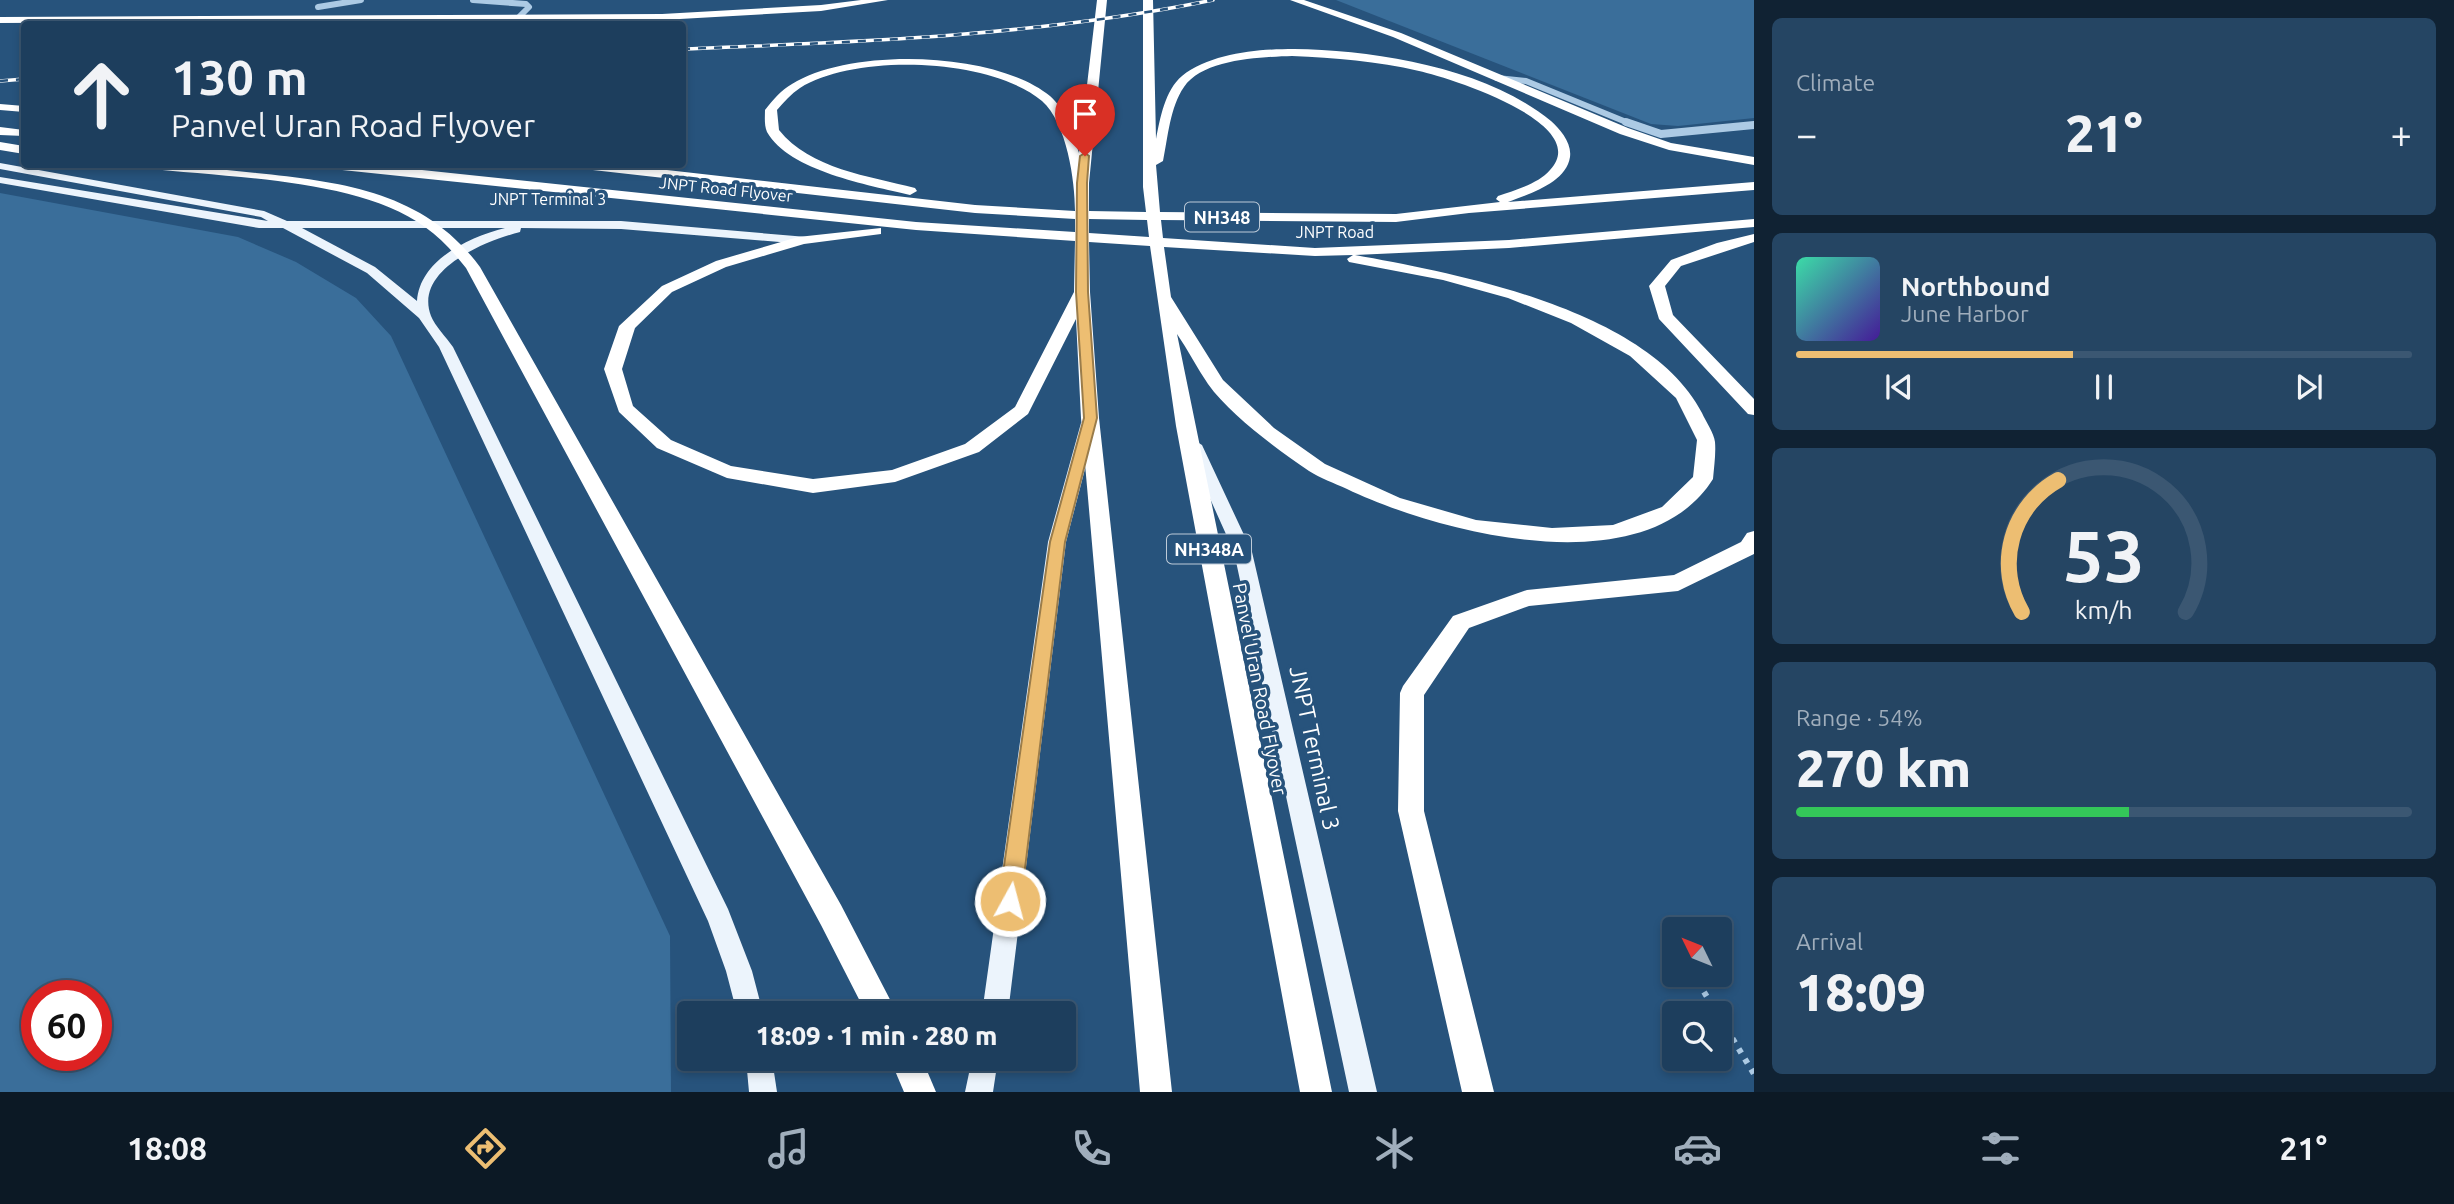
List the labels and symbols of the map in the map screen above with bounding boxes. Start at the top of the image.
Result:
pin [1055,84,1115,156]
street label: JNPT Road Flyover [658,173,794,205]
street label: JNPT Terminal 3 [490,190,606,208]
road number: NH348 [1185,202,1259,232]
street label: JNPT Road [1296,223,1374,241]
road number: NH348A [1167,534,1251,564]
street label: Panvel Uran Road Flyover [1229,581,1291,797]
street label: JNPT Terminal 3 [1285,664,1345,832]
position arrow [973,864,1047,938]
north arrow [1662,917,1732,987]
speed limit sign: 60 [21,980,112,1071]

